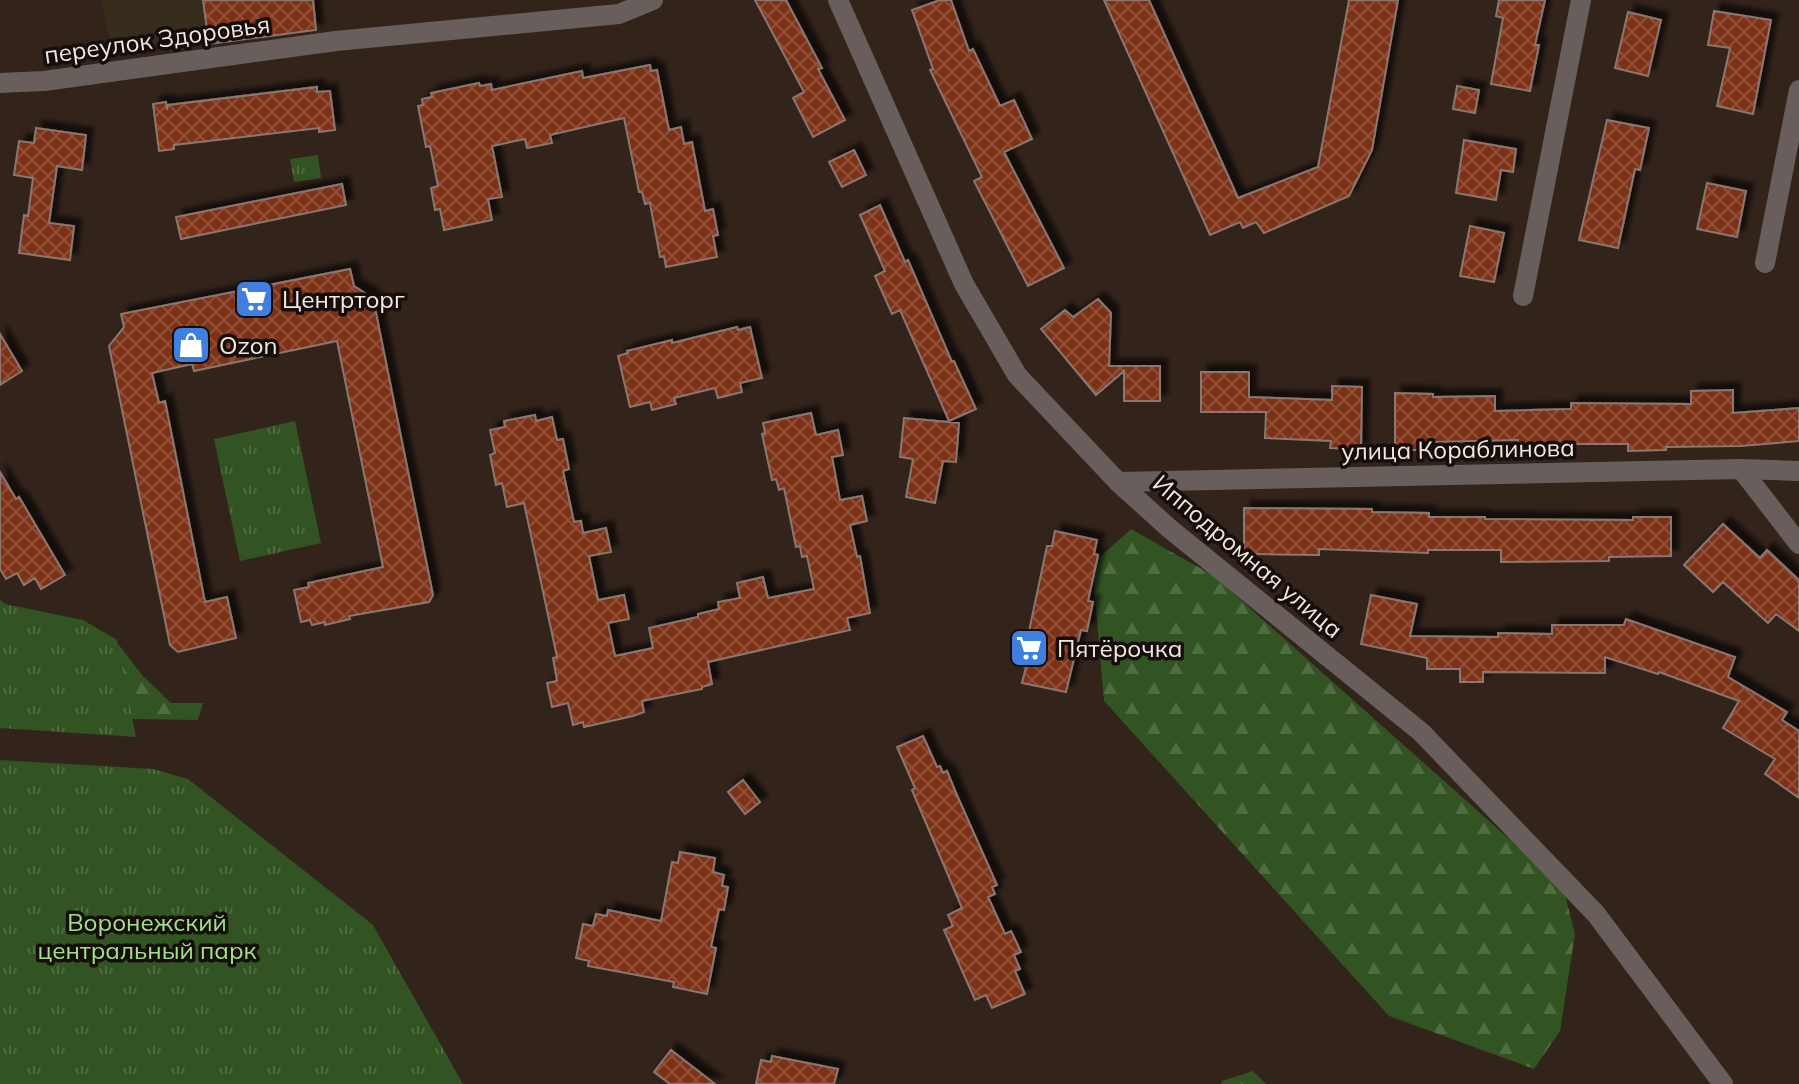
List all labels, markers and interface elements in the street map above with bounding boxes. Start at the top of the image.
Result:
street label: переулок Здоровья [42,8,272,70]
supermarket icon: Центрторг [233,278,275,320]
place label: Центрторг [282,284,405,314]
shop icon: Ozon [170,324,212,366]
place label: Ozon [219,330,278,360]
street label: улица Кораблинова [1341,432,1575,466]
street label: Ипподромная улица [1147,468,1349,644]
supermarket icon: Пятёрочка [1008,627,1050,669]
place label: Пятёрочка [1057,633,1182,663]
park label: Воронежский центральный парк [38,907,257,965]

